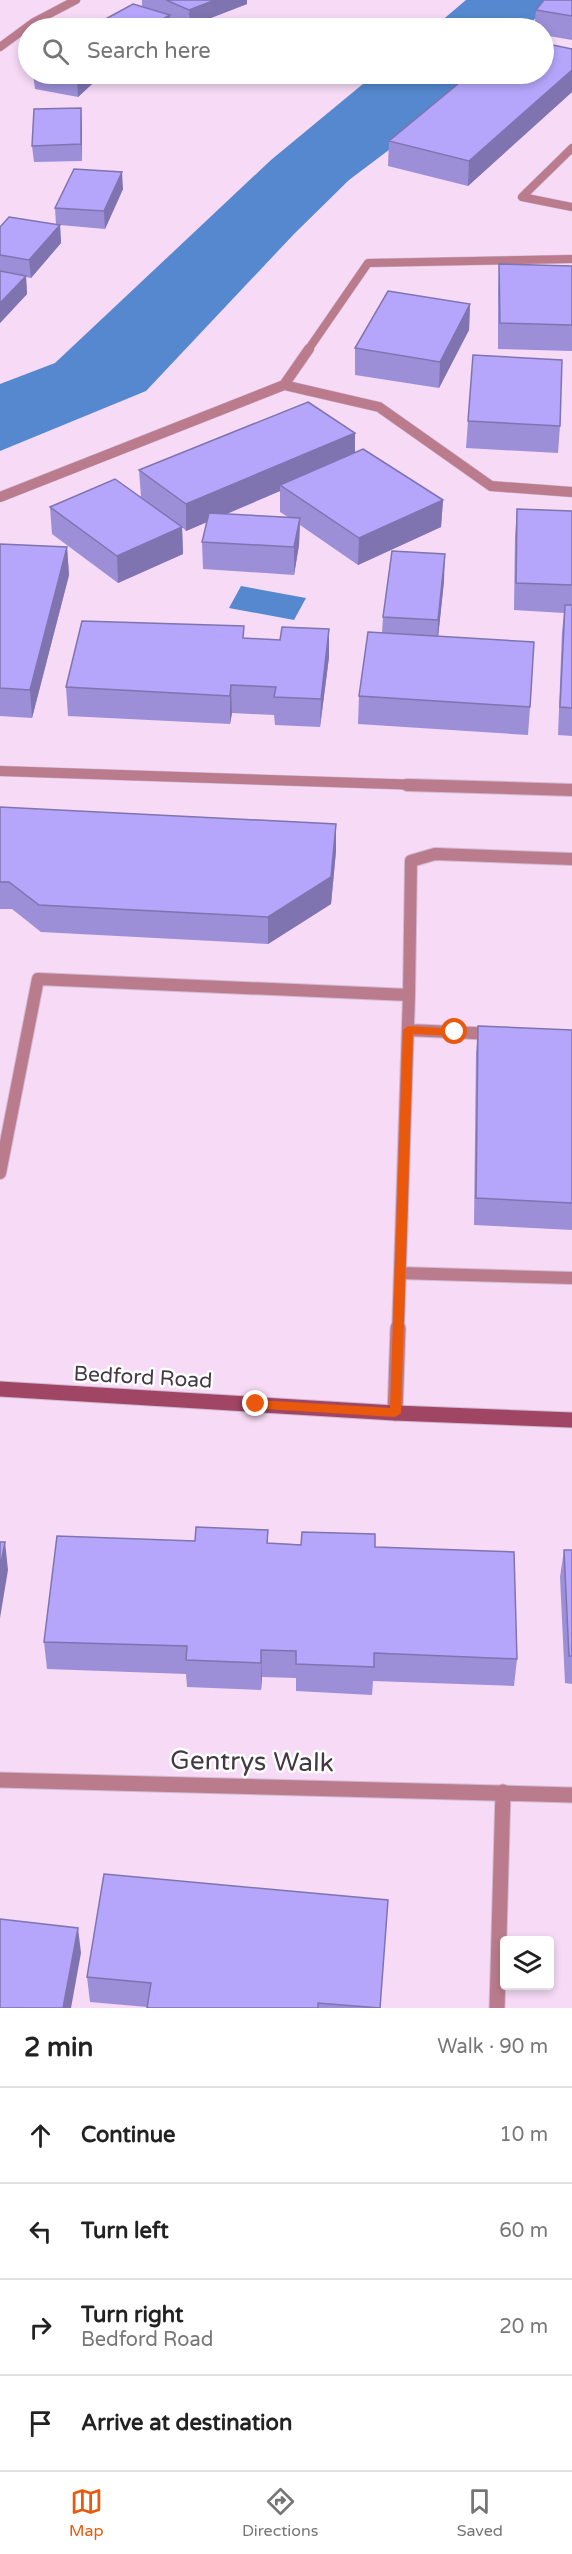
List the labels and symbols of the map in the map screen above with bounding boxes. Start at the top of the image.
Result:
route start [441,1018,467,1044]
street label: Bedford Road [73,1361,213,1394]
route end [242,1390,268,1416]
street label: Gentrys Walk [170,1745,334,1778]

